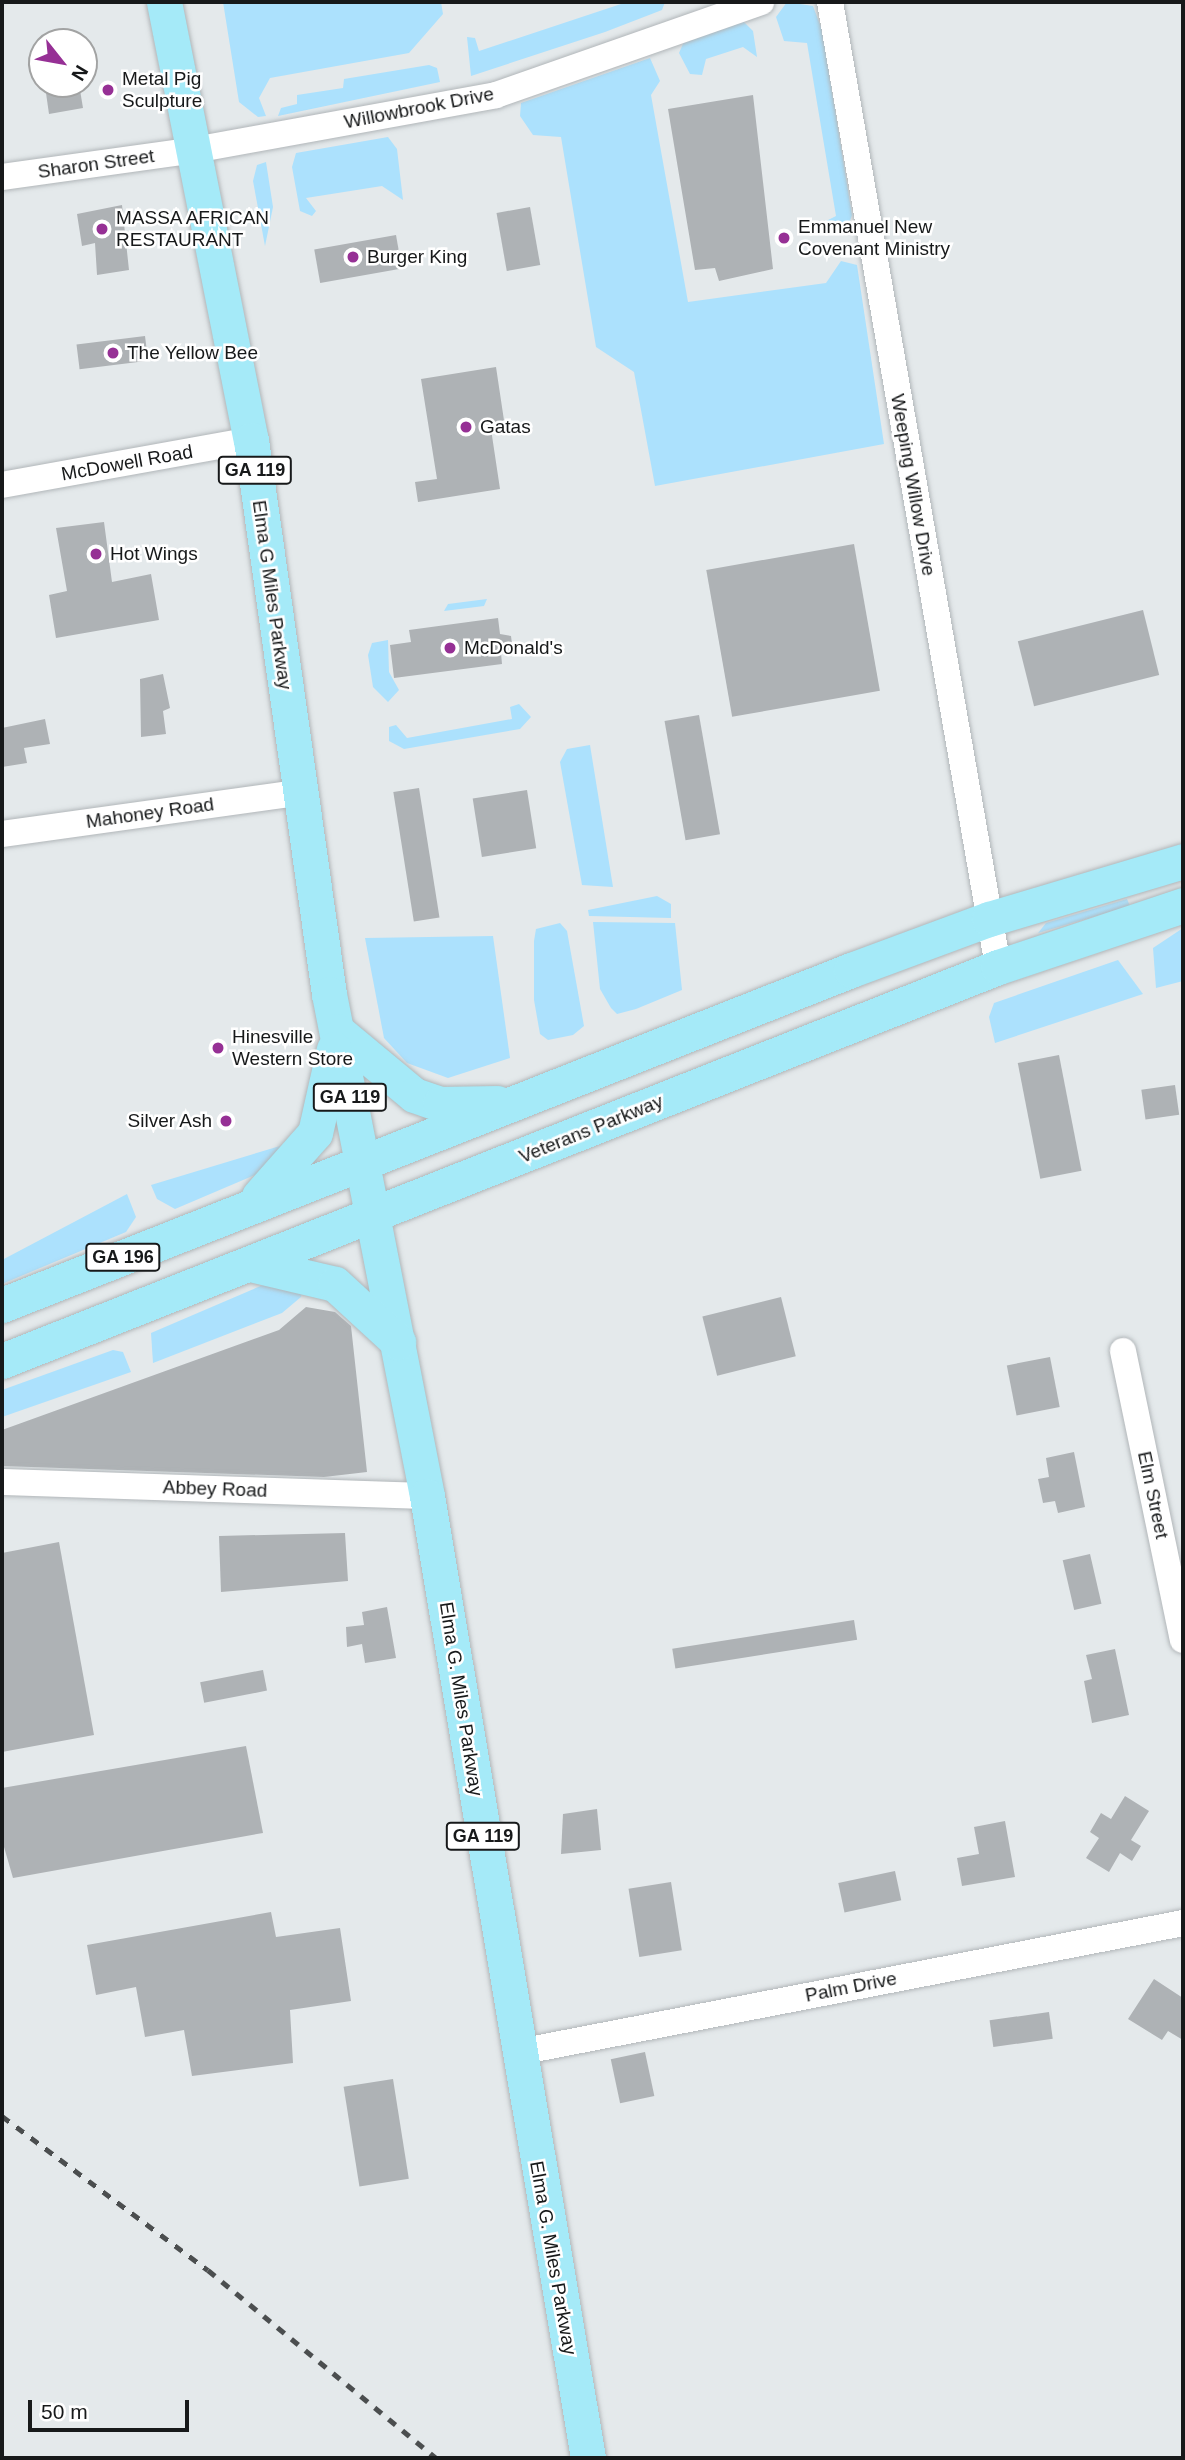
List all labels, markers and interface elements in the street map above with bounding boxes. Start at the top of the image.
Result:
north arrow [28,28,98,98]
text: N [67,62,92,84]
place label: Metal Pig Sculpture [122,68,202,112]
marker: Metal Pig Sculpture [100,82,116,98]
street label: Willowbrook Drive [342,82,496,134]
street label: Sharon Street [36,145,156,183]
place label: MASSA AFRICAN RESTAURANT [116,207,271,251]
place label: Emmanuel New Covenant Ministry [798,216,950,260]
marker: MASSA AFRICAN RESTAURANT [94,221,110,237]
marker: Emmanuel New Covenant Ministry [776,230,792,246]
place label: Burger King [367,246,467,268]
marker: Burger King [345,249,361,265]
place label: The Yellow Bee [127,342,258,364]
marker: The Yellow Bee [105,345,121,361]
street label: Weeping Willow Drive [886,392,940,578]
place label: Gatas [480,416,531,438]
marker: Gatas [458,419,474,435]
street label: McDowell Road [60,440,194,486]
road number: GA 119 [216,456,294,484]
street label: Elma G Miles Parkway [247,499,297,691]
place label: Hot Wings [110,543,198,565]
marker: Hot Wings [88,546,104,562]
place label: McDonald's [464,637,563,659]
marker: McDonald's [442,640,458,656]
street label: Mahoney Road [85,793,215,833]
place label: Hinesville Western Store [232,1026,353,1070]
marker: Hinesville Western Store [210,1040,226,1056]
road number: GA 119 [312,1082,388,1112]
street label: Veterans Parkway [516,1090,666,1168]
place label: Silver Ash [126,1110,212,1132]
marker: Silver Ash [218,1113,234,1129]
road number: GA 196 [85,1242,162,1272]
street label: Elm Street [1133,1449,1173,1541]
street label: Abbey Road [162,1476,268,1502]
street label: Elma G. Miles Parkway [434,1600,488,1798]
road number: GA 119 [444,1822,522,1850]
street label: Palm Drive [803,1967,899,2007]
street label: Elma G. Miles Parkway [525,2159,581,2357]
scale bar [32,2386,192,2430]
text: 50 m [41,2400,88,2423]

